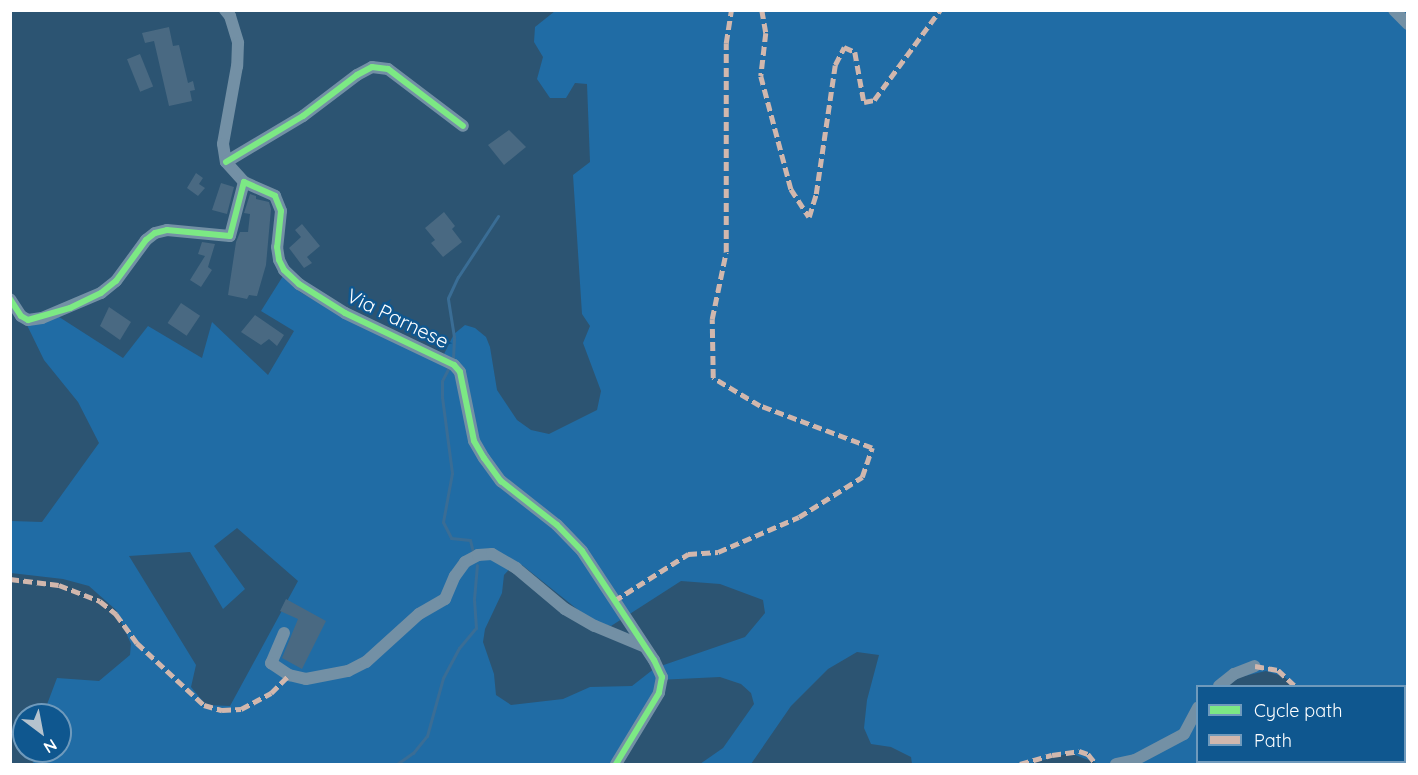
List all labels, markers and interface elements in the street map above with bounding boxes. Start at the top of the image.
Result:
street label: Via Parnese [343,283,453,353]
legend [1196,685,1406,763]
text: Cycle path [1254,699,1342,722]
north arrow [12,703,72,763]
text: Path [1254,729,1292,752]
text: N [40,735,61,758]

